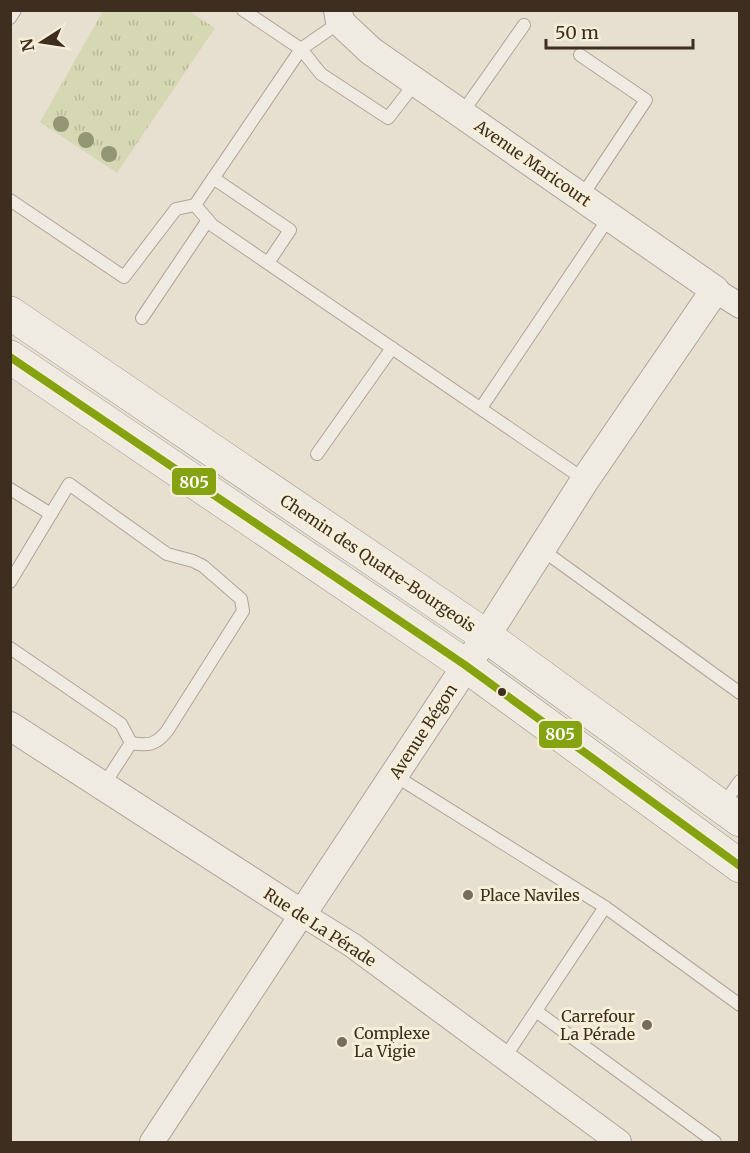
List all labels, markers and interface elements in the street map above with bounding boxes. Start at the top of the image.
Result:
north arrow [12,12,72,72]
scale bar [546,12,693,50]
text: 50 m [555,21,599,44]
text: N [16,37,38,53]
street label: Avenue Maricourt [470,115,596,211]
line badge: 805 [171,467,217,496]
text: 805 [179,472,209,492]
street label: Chemin des Quatre-Bourgeois [276,490,480,636]
street label: Avenue Bégon [384,680,461,783]
unlabelled marker [496,686,508,698]
line badge: 805 [538,720,583,749]
text: 805 [545,724,575,744]
street label: Rue de La Pérade [260,883,380,971]
place label: Place Naviles [480,885,580,905]
marker: Place Naviles [461,888,475,902]
place label: Carrefour La Pérade [560,1006,635,1044]
marker: Carrefour La Pérade [640,1018,654,1032]
place label: Complexe La Vigie [354,1023,430,1061]
marker: Complexe La Vigie [335,1035,349,1049]

